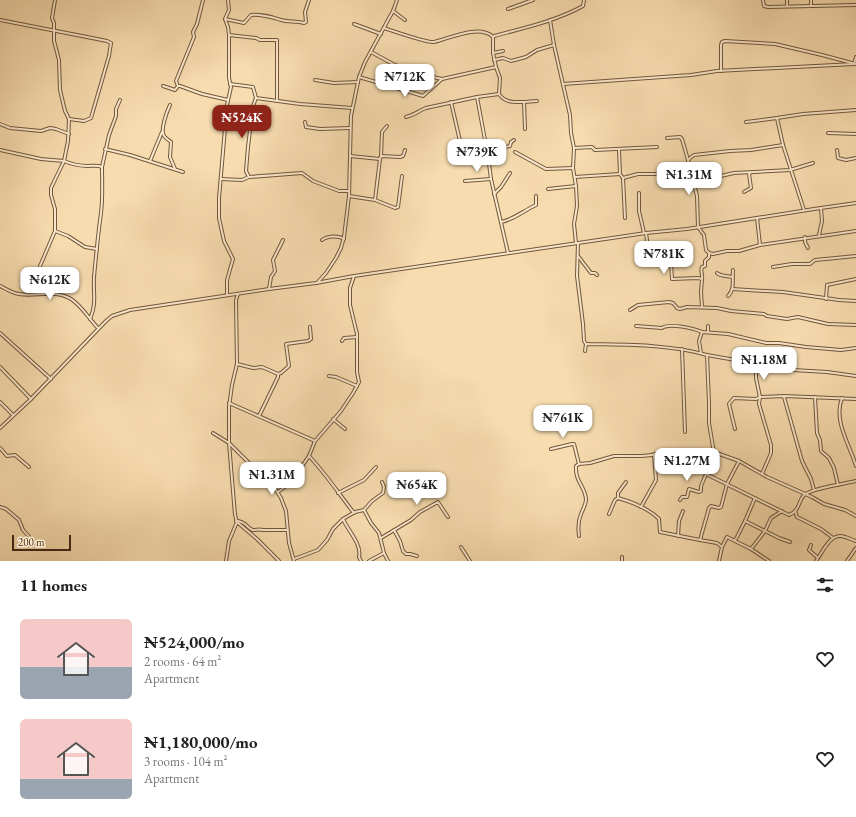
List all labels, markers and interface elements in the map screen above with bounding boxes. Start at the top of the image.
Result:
pin: ₦712K [377,64,433,98]
text: ₦712K [384,68,426,85]
pin: ₦524K [214,105,270,139]
text: ₦524K [221,109,263,126]
pin: ₦739K [449,139,505,173]
text: ₦739K [456,143,498,160]
pin: ₦1.31M [656,162,722,196]
text: ₦1.31M [666,166,712,183]
pin: ₦781K [636,241,692,275]
text: ₦781K [643,245,685,262]
pin: ₦612K [22,267,78,301]
text: ₦612K [29,271,71,288]
pin: ₦1.18M [731,347,797,381]
text: ₦1.18M [741,351,787,368]
pin: ₦761K [535,405,591,439]
text: ₦761K [542,409,584,426]
pin: ₦1.27M [654,448,720,482]
text: ₦1.27M [664,452,710,469]
pin: ₦1.31M [239,462,305,496]
text: ₦1.31M [249,466,295,483]
pin: ₦654K [389,472,445,506]
text: ₦654K [396,476,438,493]
scale bar [12,533,71,552]
text: 200 m [18,535,45,549]
text: 11 homes [20,574,87,596]
icon: filters [814,574,836,596]
text: ₦524,000/mo [144,631,244,653]
icon: home [52,635,100,683]
icon: heart [814,648,836,670]
text: 2 rooms · 64 m² [144,653,221,670]
text: Apartment [144,670,199,687]
text: ₦1,180,000/mo [144,731,258,753]
icon: home [52,735,100,783]
icon: heart [814,748,836,770]
text: 3 rooms · 104 m² [144,753,228,770]
text: Apartment [144,770,199,787]

